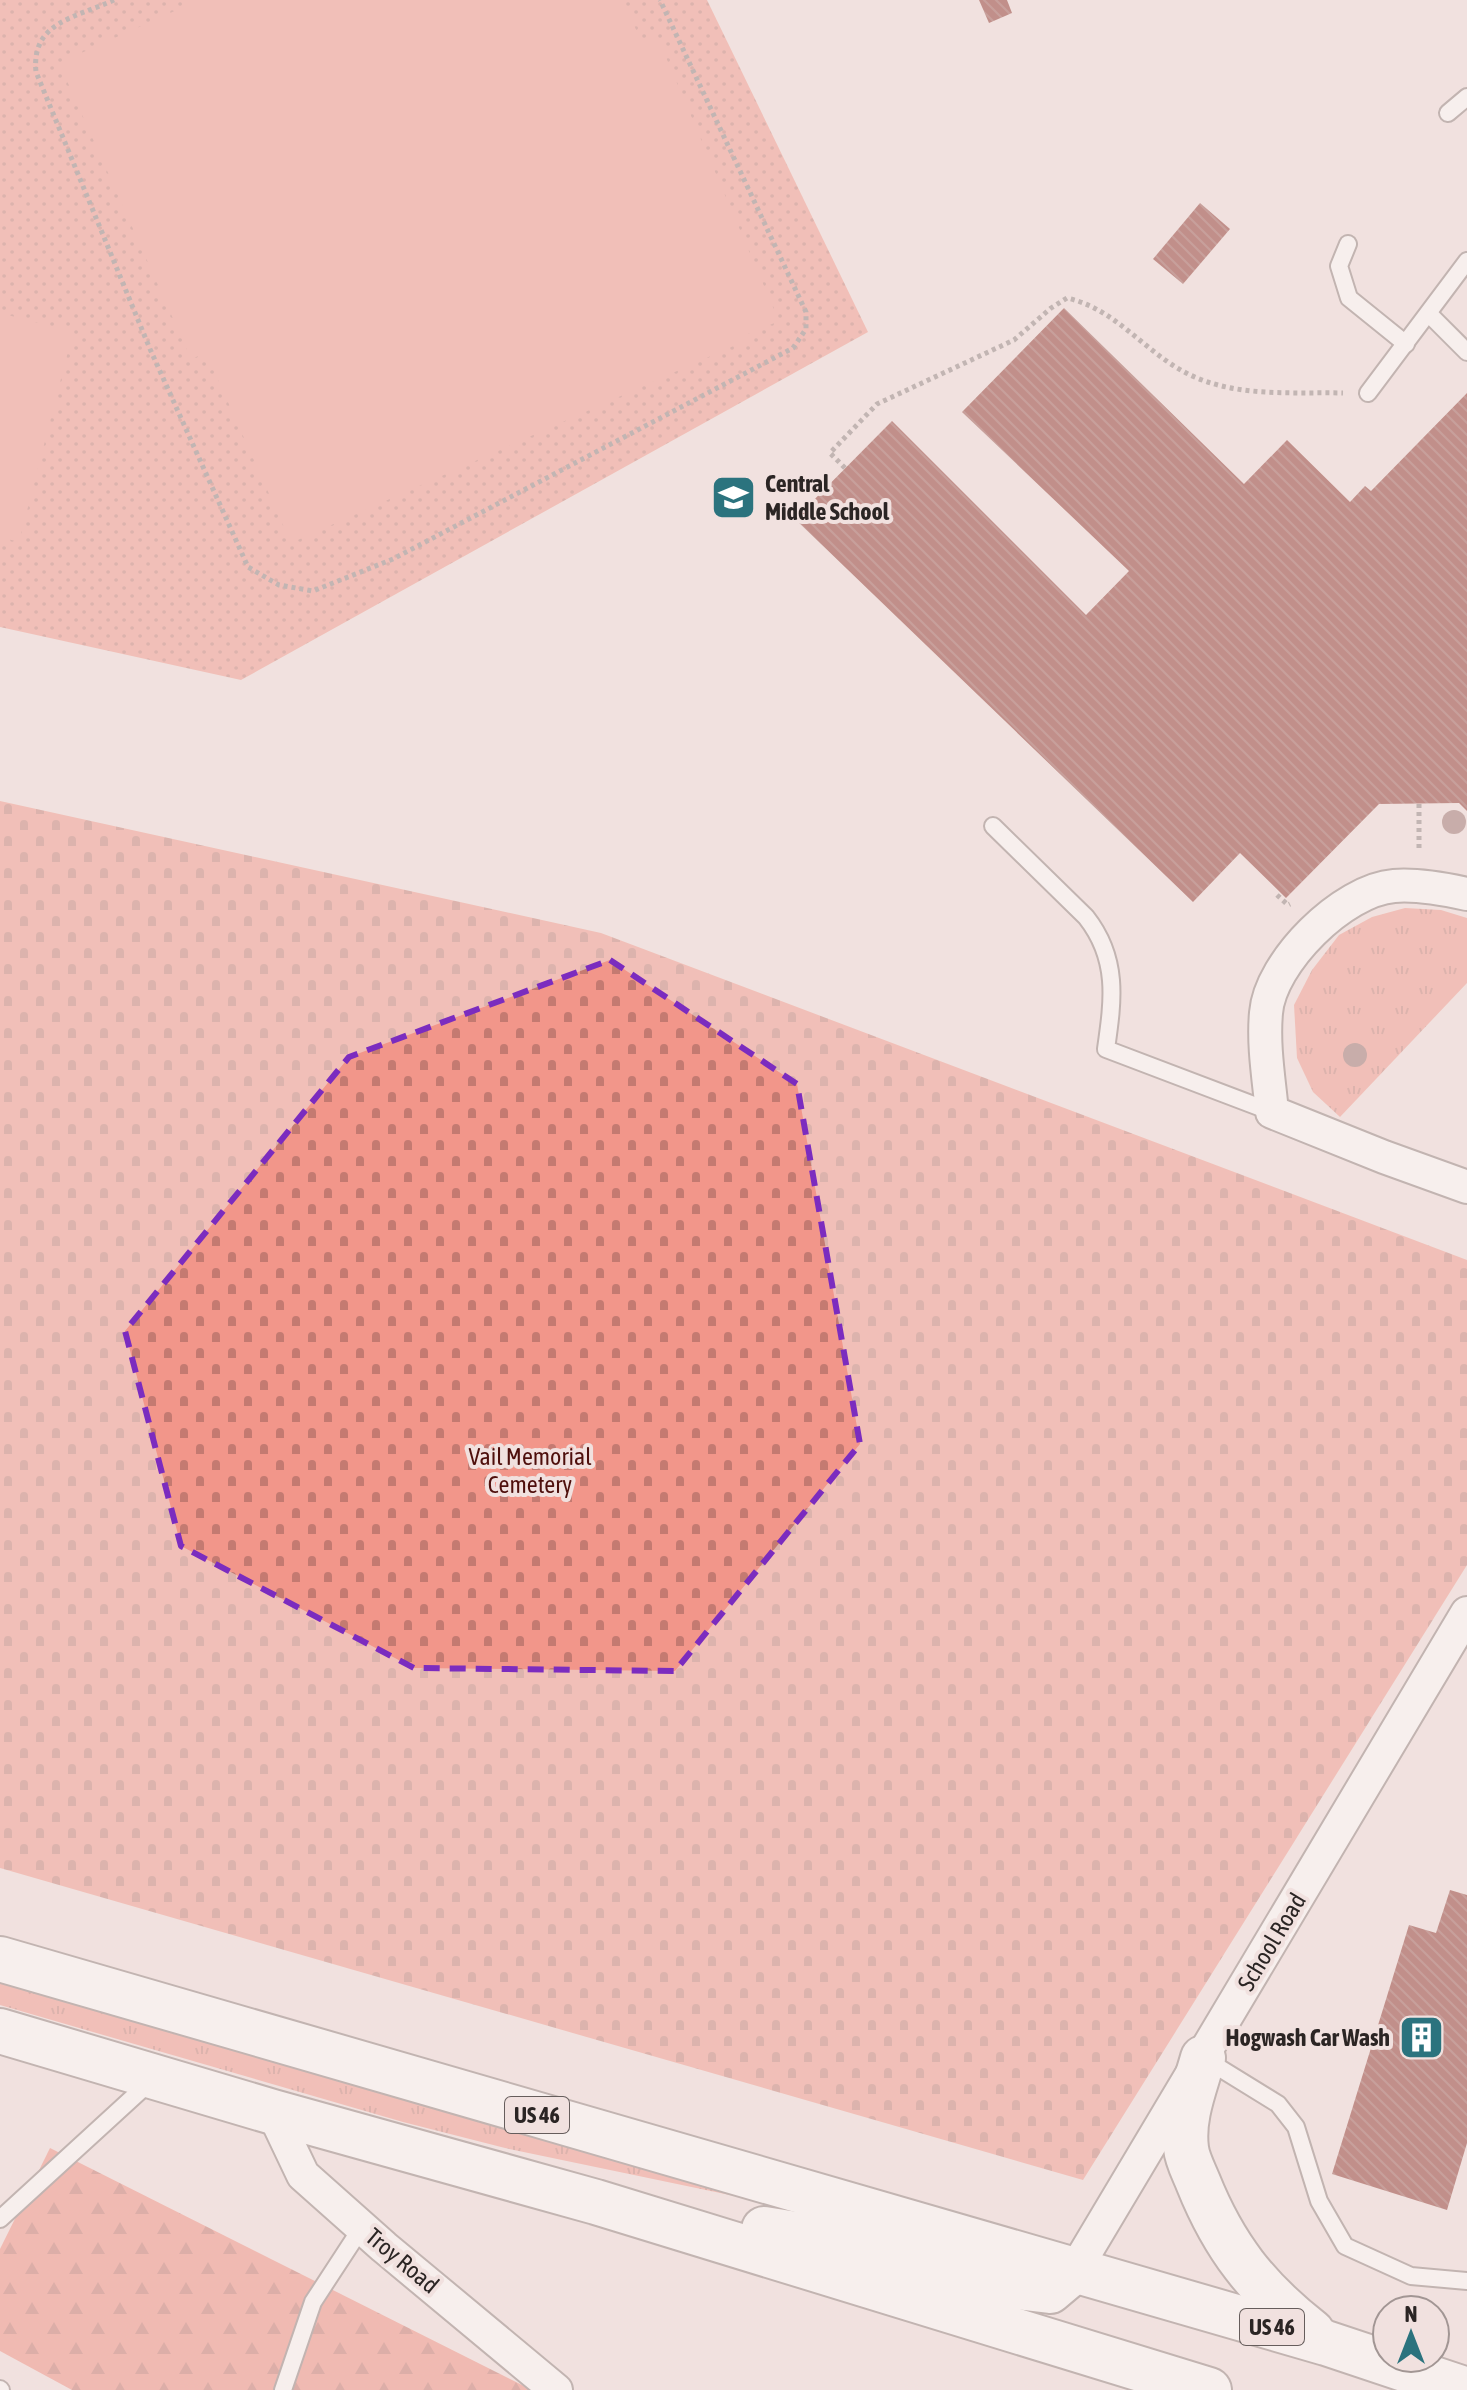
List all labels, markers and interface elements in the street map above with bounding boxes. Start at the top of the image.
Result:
place label: Central Middle School [765,470,890,525]
school or university icon: Central Middle School [710,474,758,522]
park label: Vail Memorial Cemetery [468,1443,592,1498]
street label: School Road [1232,1888,1311,1995]
building icon: Hogwash Car Wash [1397,2014,1445,2062]
place label: Hogwash Car Wash [1226,2024,1390,2051]
road number: US 46 [505,2097,569,2133]
street label: Troy Road [361,2223,444,2299]
north arrow [1371,2294,1451,2374]
text: N [1405,2301,1417,2327]
road number: US 46 [1240,2309,1304,2345]

